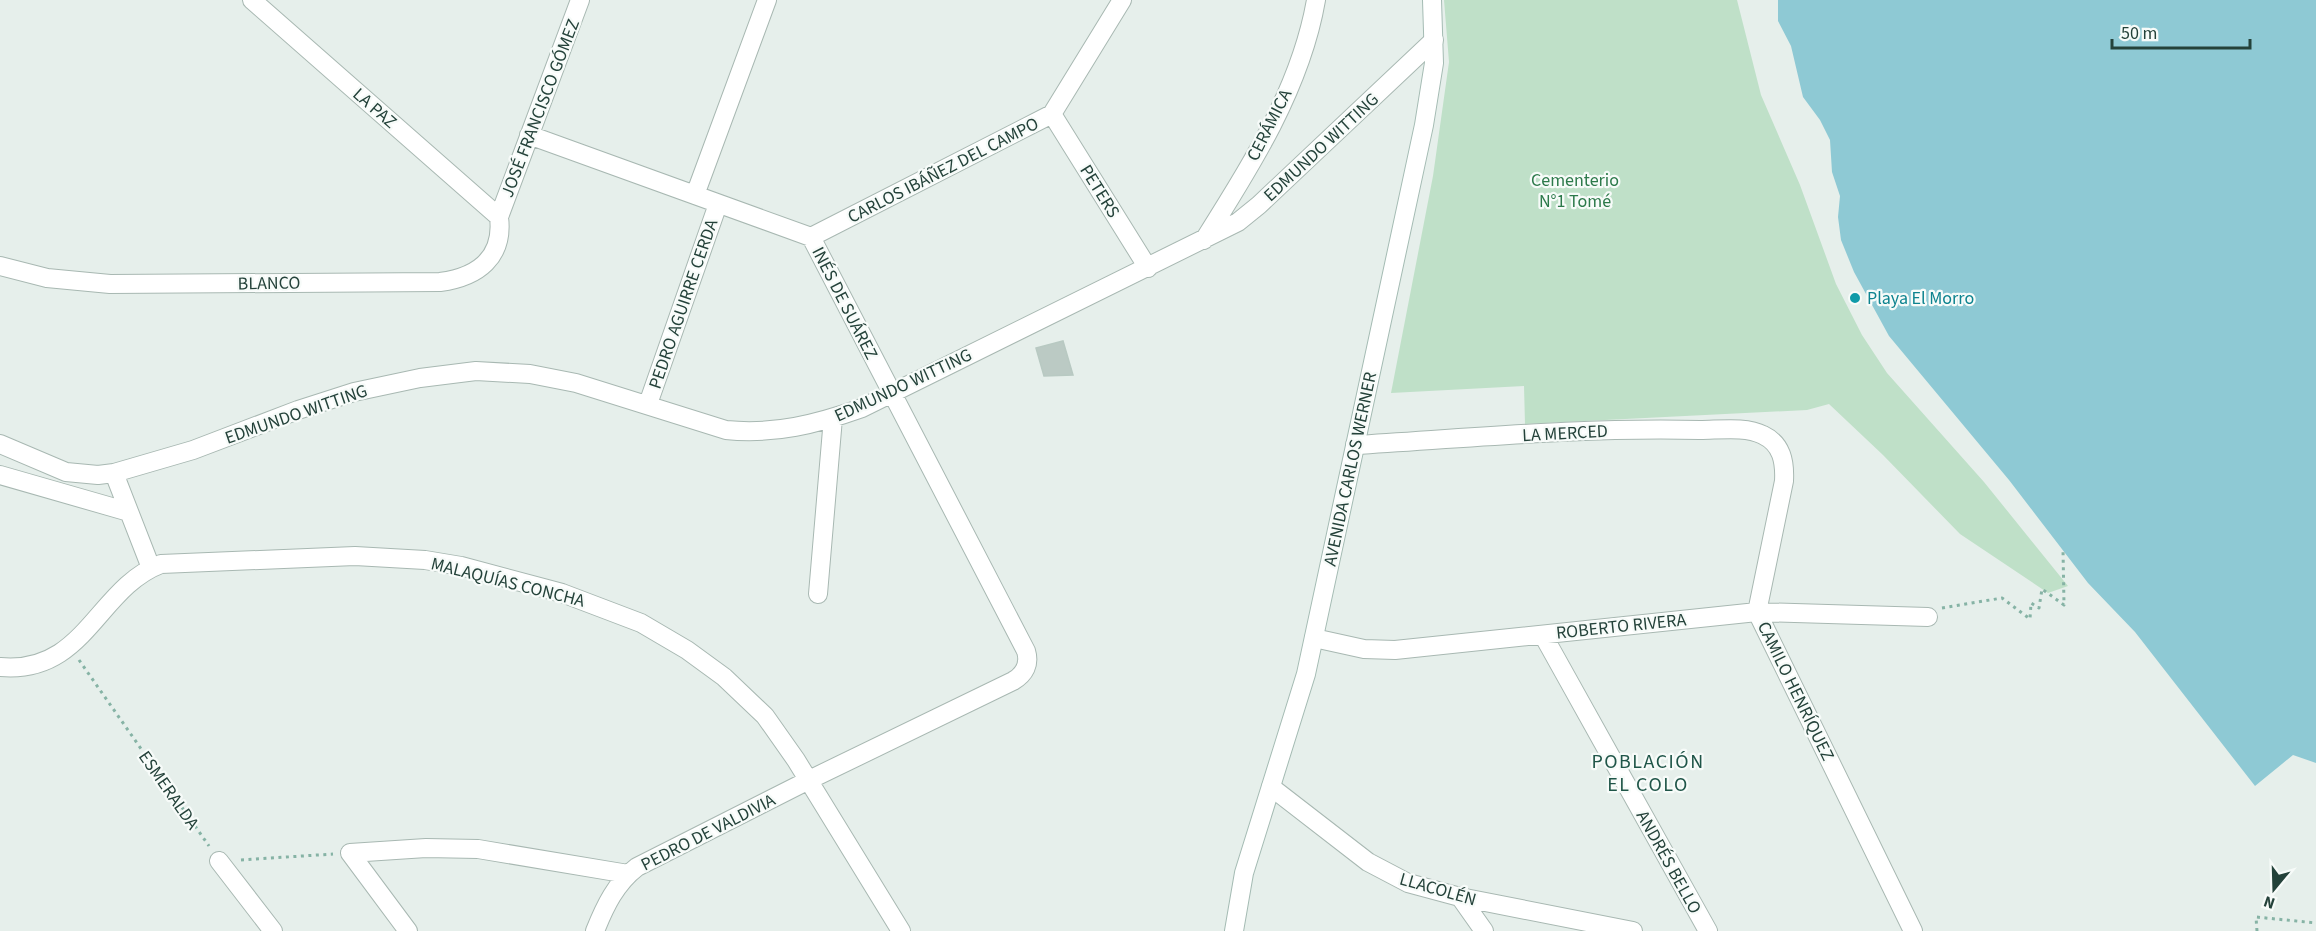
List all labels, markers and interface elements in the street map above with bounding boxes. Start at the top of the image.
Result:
scale bar [2112,12,2250,50]
street label: JOSÉ FRANCISCO GÓMEZ [495,15,586,201]
text: 50 m [2121,21,2157,46]
street label: LA PAZ [347,82,402,134]
street label: CERÁMICA [1241,85,1298,165]
street label: EDMUNDO WITTING [1258,87,1384,207]
street label: CARLOS IBÁÑEZ DEL CAMPO [843,111,1043,230]
street label: PETERS [1073,160,1126,223]
park label: Cementerio N°1 Tomé [1531,168,1619,214]
street label: PEDRO AGUIRRE CERDA [643,216,724,392]
street label: INÉS DE SUÁREZ [805,243,884,364]
street label: BLANCO [238,270,301,297]
place label: Playa El Morro [1867,286,1974,311]
marker: Playa El Morro [1848,291,1862,305]
street label: EDMUNDO WITTING [830,343,976,428]
street label: AVENIDA CARLOS WERNER [1318,370,1383,569]
street label: EDMUNDO WITTING [222,378,371,451]
street label: LA MERCED [1522,419,1609,448]
street label: MALAQUÍAS CONCHA [428,551,588,614]
street label: ROBERTO RIVERA [1555,607,1688,646]
street label: CAMILO HENRÍQUEZ [1751,617,1840,765]
street label: ESMERALDA [132,746,205,835]
district label: POBLACIÓN EL COLO [1591,748,1705,799]
street label: PEDRO DE VALDIVIA [637,788,780,877]
street label: ANDRÉS BELLO [1630,806,1707,918]
north arrow [2244,859,2304,919]
street label: LLACOLÉN [1397,867,1479,912]
text: N [2261,890,2278,914]

